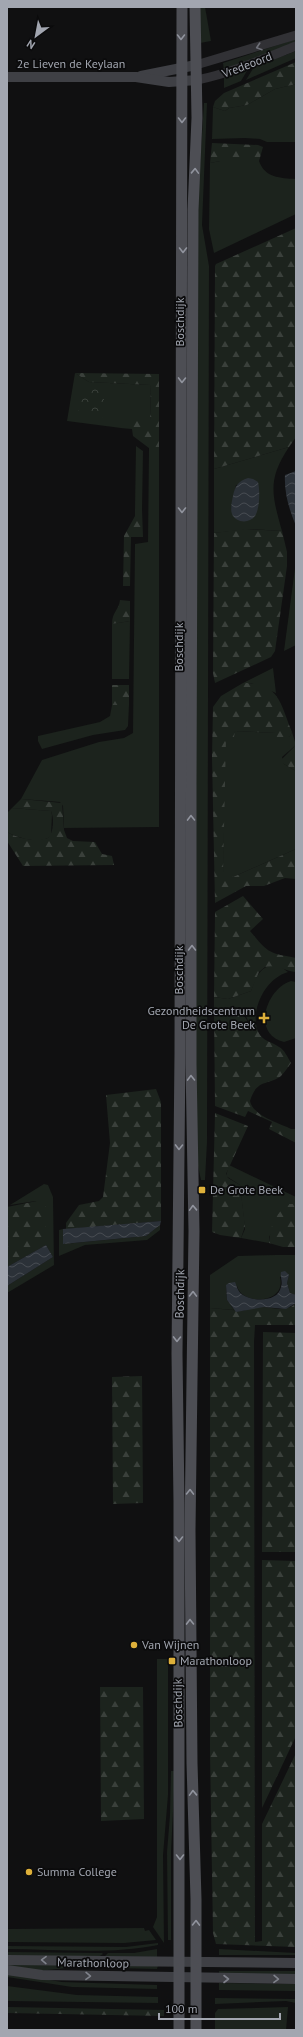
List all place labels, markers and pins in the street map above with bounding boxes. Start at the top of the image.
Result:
place label: Gezondheidscentrum De Grote Beek [148,1003,255,1032]
marker: Gezondheidscentrum De Grote Beek [258,1012,270,1024]
place label: De Grote Beek [210,1182,283,1197]
marker: De Grote Beek [197,1185,207,1195]
place label: Van Wijnen [141,1637,199,1652]
marker: Van Wijnen [129,1640,139,1650]
place label: Marathonloop [180,1653,252,1668]
marker: Marathonloop [167,1656,177,1666]
place label: Summa College [37,1864,117,1879]
marker: Summa College [24,1867,34,1877]

